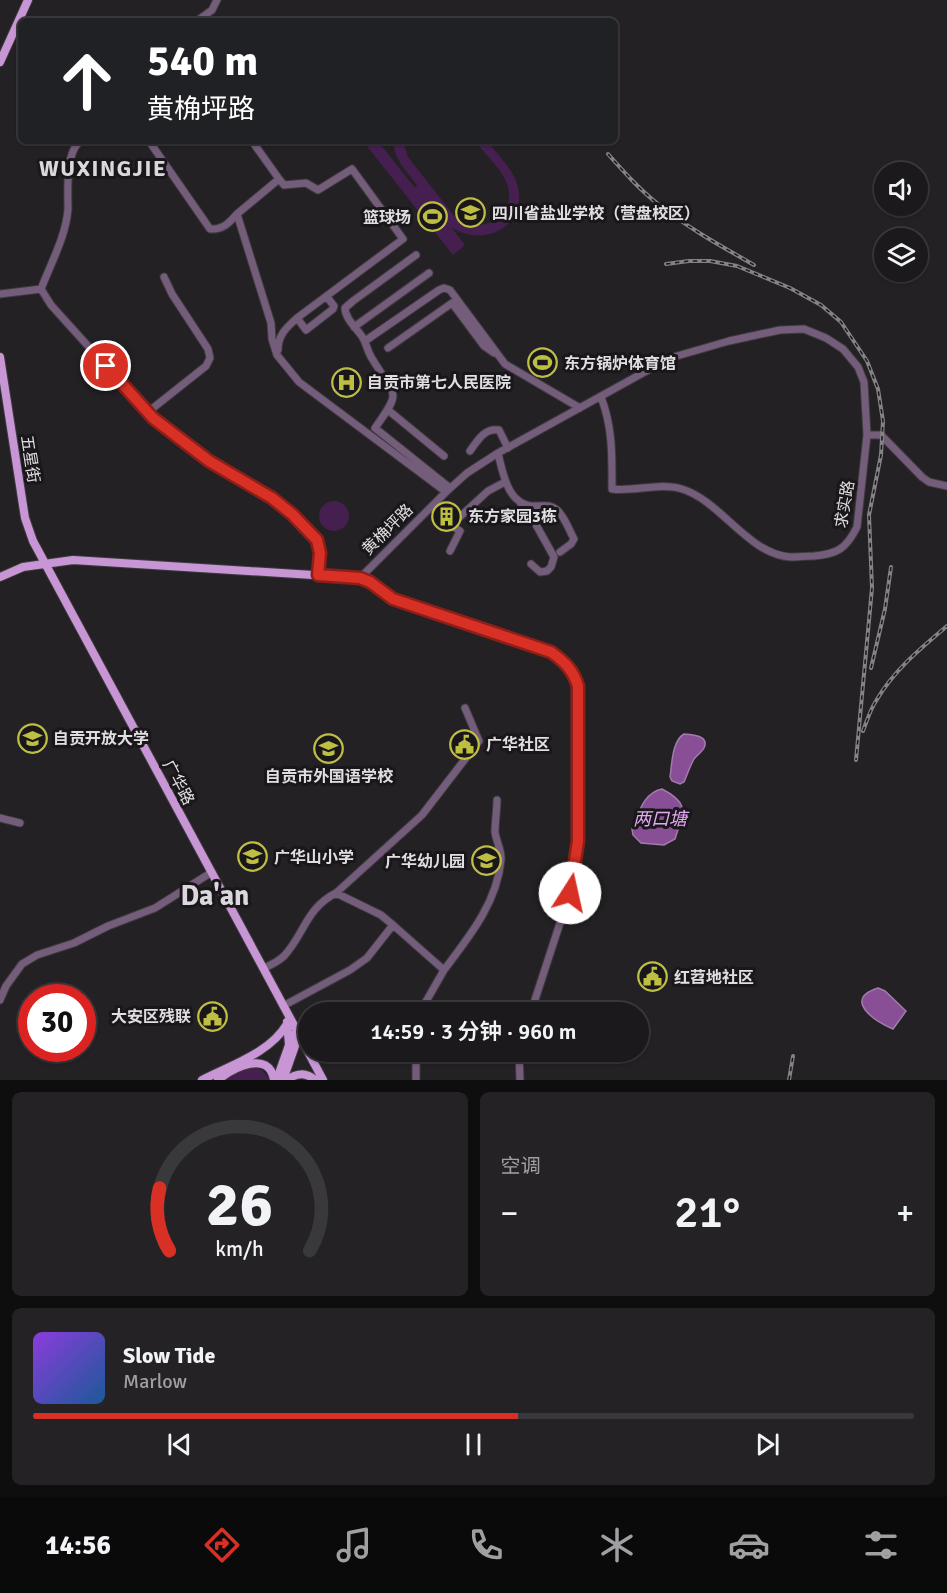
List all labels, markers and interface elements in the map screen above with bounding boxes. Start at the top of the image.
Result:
text: 540 m [147,36,258,87]
icon: ahead [48,42,126,120]
text: 黄桷坪路 [147,93,255,126]
district label: WUXINGJIE [39,155,167,182]
map controls [874,162,928,282]
button: sound [874,162,928,216]
school or university icon: 四川省盐业学校（营盘校区） [455,197,487,229]
sports icon: 篮球场 [416,201,448,233]
place label: 四川省盐业学校（营盘校区） [492,204,700,224]
place label: 篮球场 [363,208,411,228]
button: layers [874,228,928,282]
pin [80,340,131,391]
sports icon: 东方锅炉体育馆 [527,347,559,379]
icon: arrive [89,349,122,382]
place label: 东方锅炉体育馆 [564,354,676,374]
hospital icon: 自贡市第七人民医院 [330,366,362,398]
place label: 自贡市第七人民医院 [367,373,511,393]
street label: 五星街 [16,434,44,484]
street label: 求实路 [831,479,859,530]
street label: 黄桷坪路 [358,500,417,559]
building icon: 东方家园3栋 [431,500,463,532]
place label: 东方家园3栋 [468,507,557,527]
school or university icon: 自贡开放大学 [16,722,48,754]
public building icon: 广华社区 [449,728,481,760]
place label: 自贡开放大学 [53,729,149,749]
school or university icon: 自贡市外国语学校 [313,732,345,764]
place label: 广华社区 [486,735,550,755]
street label: 广华路 [158,757,198,808]
place label: 自贡市外国语学校 [265,767,394,787]
water label: 两口塘 [633,808,690,830]
school or university icon: 广华山小学 [237,841,269,873]
school or university icon: 广华幼儿园 [470,845,502,877]
place label: 广华山小学 [274,848,354,868]
place label: 广华幼儿园 [385,852,465,872]
position arrow [538,861,602,925]
district label: Da'an [181,879,249,913]
public building icon: 红苕地社区 [637,961,669,993]
place label: 红苕地社区 [674,968,754,988]
speed limit sign: 30 [18,984,96,1062]
public building icon: 大安区残联 [196,1000,228,1032]
place label: 大安区残联 [111,1007,191,1027]
text: 14:59 · 3 分钟 · 960 m [371,1018,576,1045]
text: 空调 [501,1154,541,1179]
text: 26 [206,1166,273,1243]
text: 21° [674,1185,740,1240]
text: − [501,1193,518,1234]
text: + [896,1193,914,1234]
text: km/h [215,1236,264,1262]
text: Slow Tide [123,1342,215,1369]
text: Marlow [123,1369,187,1394]
icon: previous [163,1428,196,1461]
icon: pause [457,1428,490,1461]
icon: next [751,1428,784,1461]
icon: directions [201,1524,243,1566]
icon: music [333,1524,375,1566]
icon: phone [465,1524,507,1566]
icon: climate [596,1524,638,1566]
icon: car [728,1524,770,1566]
icon: filters [860,1524,902,1566]
text: 14:56 [45,1529,111,1562]

